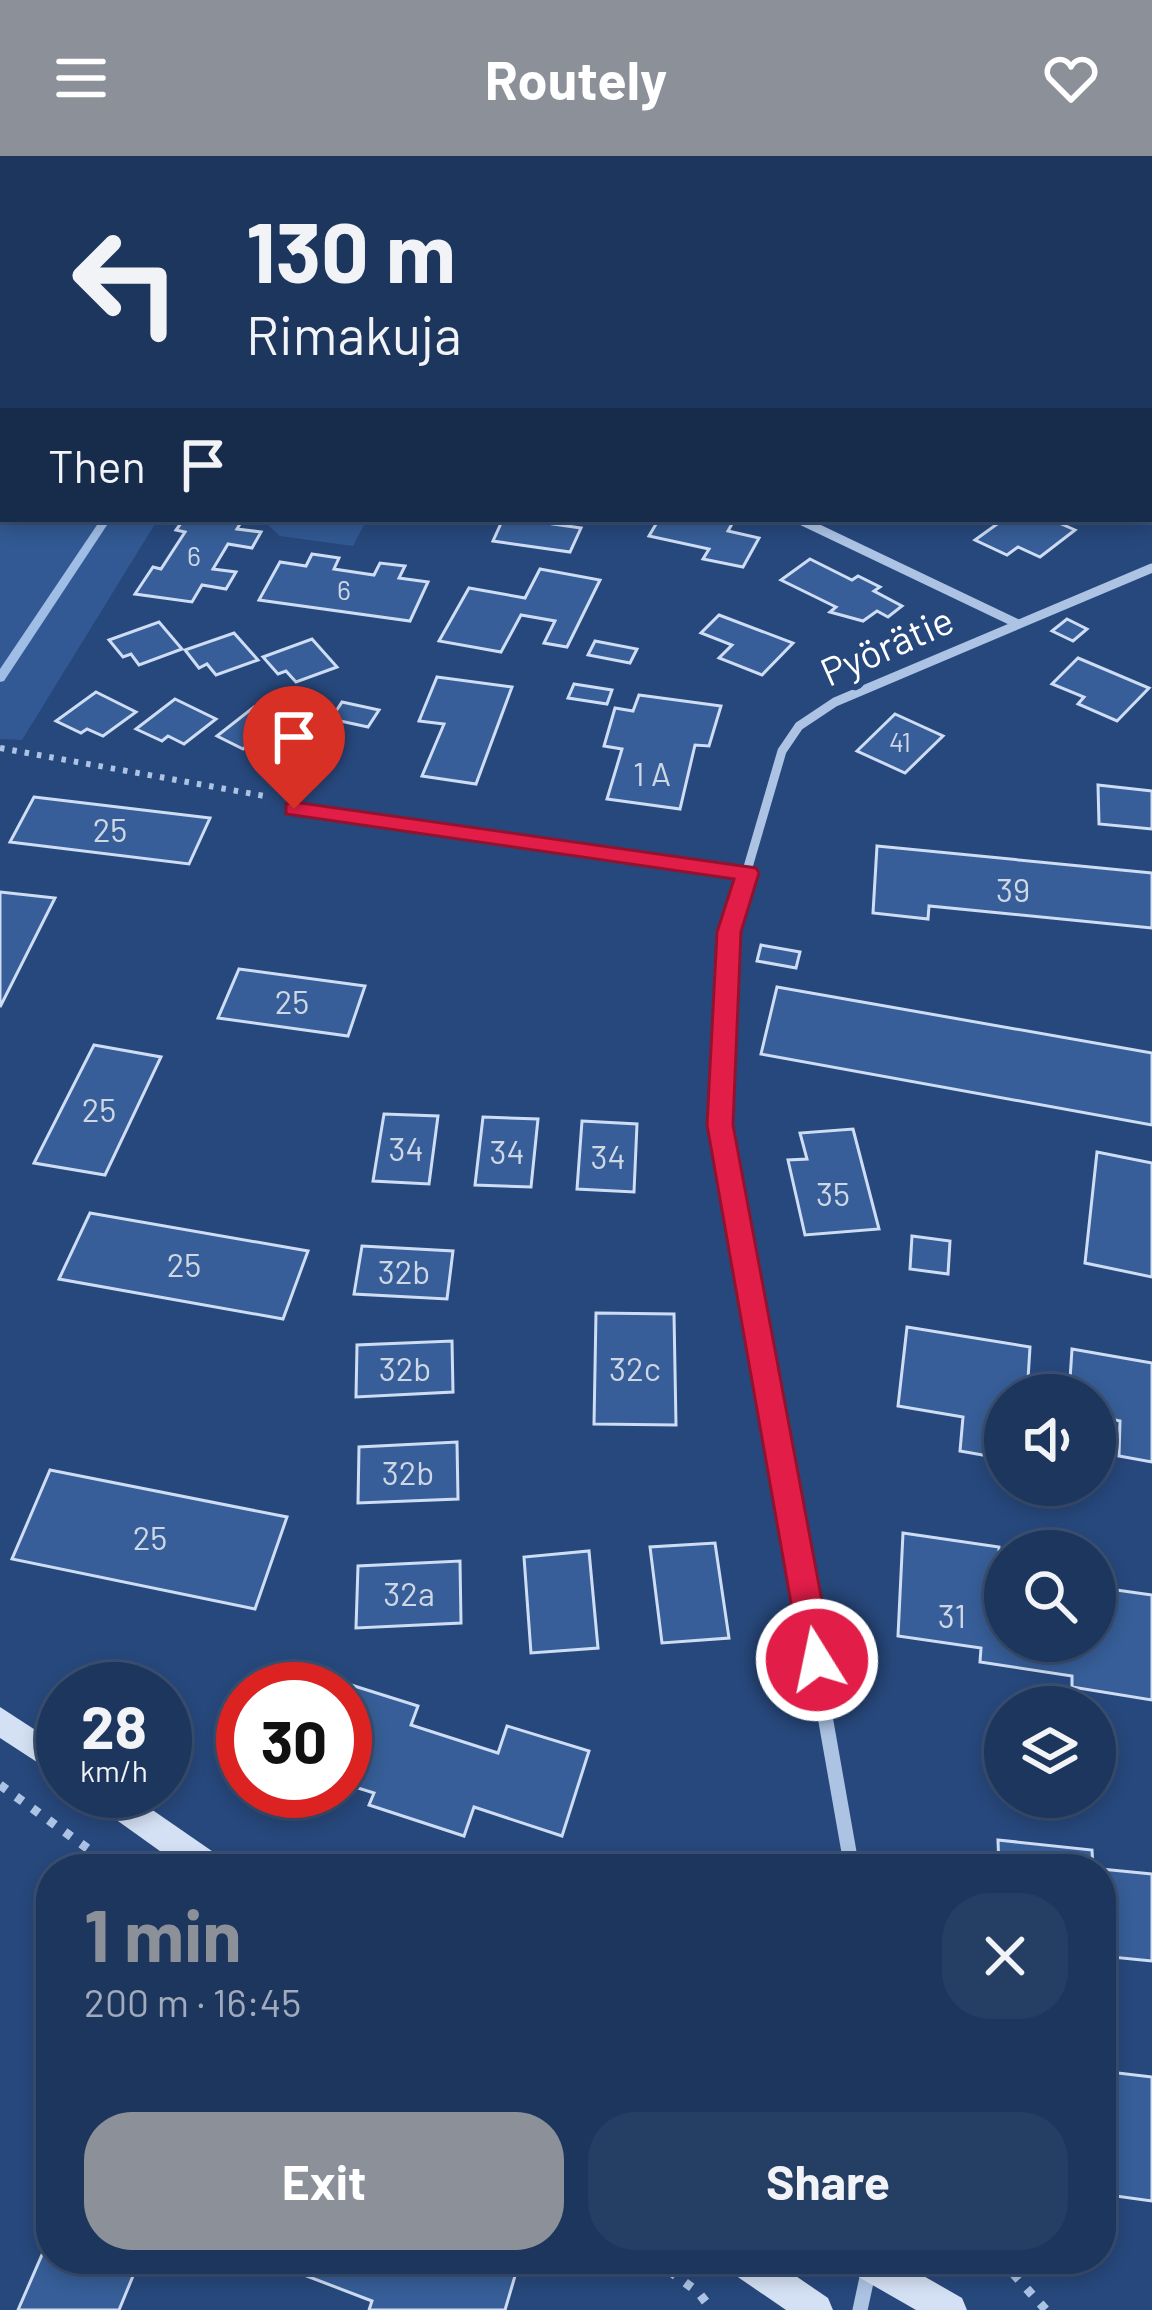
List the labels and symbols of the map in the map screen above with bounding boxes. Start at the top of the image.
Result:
house number: 6 [187,539,201,571]
house number: 6 [337,573,351,605]
street label: Pyörätie [813,595,960,695]
pin [243,686,345,809]
house number: 41 [889,725,911,757]
house number: 1 A [633,753,671,793]
house number: 25 [93,809,127,849]
house number: 39 [996,869,1030,909]
house number: 25 [275,981,309,1021]
house number: 25 [82,1089,116,1129]
house number: 34 [388,1128,424,1168]
house number: 34 [489,1131,525,1171]
house number: 34 [590,1136,626,1176]
house number: 35 [816,1173,850,1213]
house number: 25 [167,1244,201,1284]
house number: 32b [378,1251,430,1291]
house number: 32b [379,1348,431,1388]
house number: 32c [609,1348,661,1388]
house number: 32b [382,1452,434,1492]
house number: 25 [133,1517,167,1557]
house number: 32a [383,1573,435,1613]
house number: 31 [938,1595,966,1635]
position arrow [754,1597,880,1723]
speed limit sign: 30 [216,1662,372,1818]

